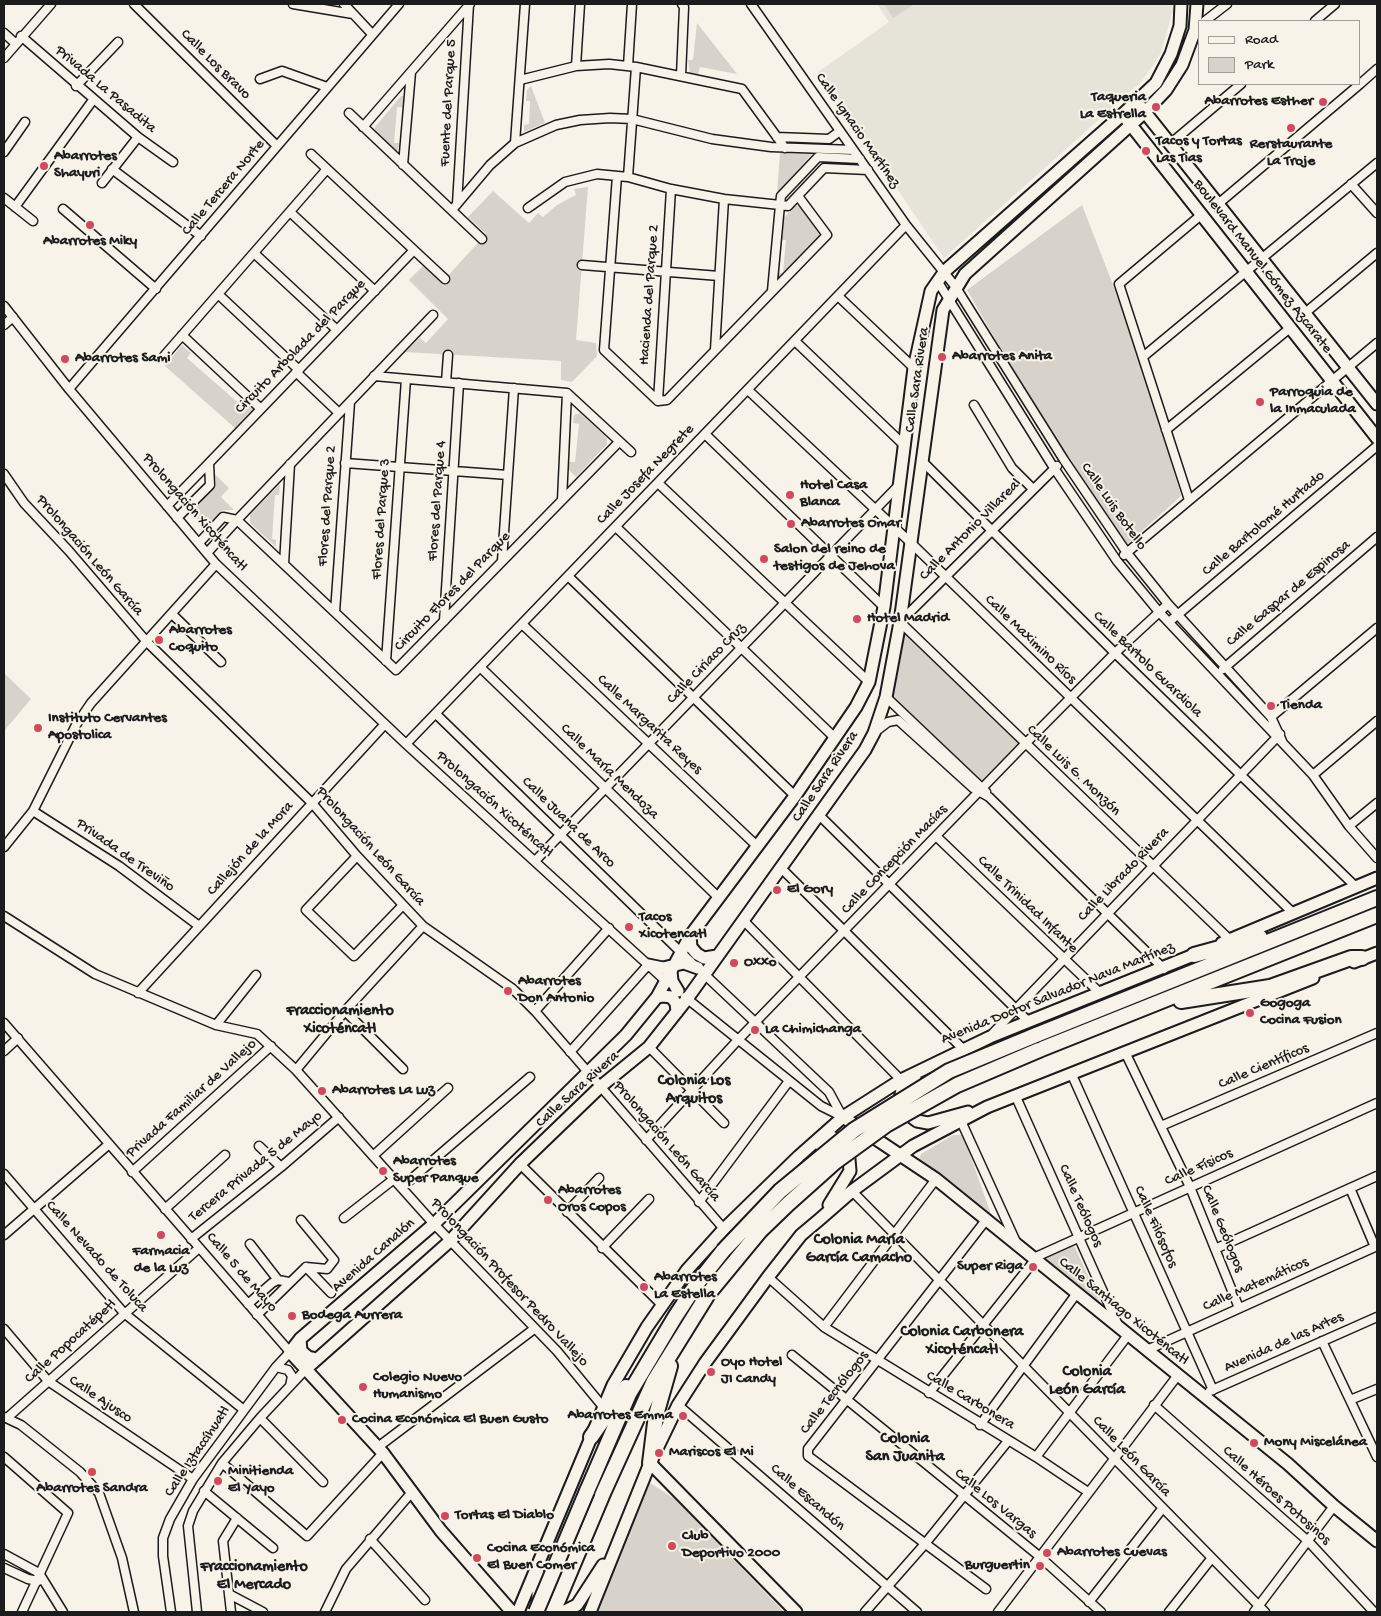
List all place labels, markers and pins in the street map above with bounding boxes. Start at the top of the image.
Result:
place label: Taqueria La Estrella [1080,89,1146,124]
place label: Abarrotes Esther [1204,93,1313,111]
marker: Abarrotes Esther [1317,96,1329,108]
marker: Taqueria La Estrella [1150,101,1162,113]
marker: Rerstaurante La Troje [1285,122,1297,134]
place label: Tacos y Tortas Las Tias [1156,133,1242,168]
place label: Rerstaurante La Troje [1250,136,1332,171]
marker: Tacos y Tortas Las Tias [1140,145,1152,157]
place label: Abarrotes Shayuri [54,148,117,183]
marker: Abarrotes Shayuri [38,160,50,172]
marker: Abarrotes Miky [84,219,96,231]
place label: Abarrotes Miky [43,233,137,251]
place label: Abarrotes Anita [952,348,1052,366]
place label: Abarrotes Sami [75,350,171,368]
marker: Abarrotes Anita [936,351,948,363]
marker: Abarrotes Sami [59,353,71,365]
place label: Parroquia de la Inmaculada [1270,384,1356,419]
marker: Parroquia de la Inmaculada [1254,396,1266,408]
place label: Hotel Casa Blanca [800,477,867,512]
marker: Hotel Casa Blanca [784,489,796,501]
place label: Abarrotes Omar [801,515,901,533]
marker: Abarrotes Omar [785,518,797,530]
place label: Salon del reino de testigos de Jehova [774,541,895,576]
marker: Salon del reino de testigos de Jehova [758,553,770,565]
place label: Hotel Madrid [867,610,949,628]
marker: Hotel Madrid [851,613,863,625]
place label: Abarrotes Coquito [169,622,232,657]
marker: Abarrotes Coquito [153,634,165,646]
place label: Tienda [1281,697,1322,715]
marker: Tienda [1265,700,1277,712]
place label: Instituto Cervantes Apostolica [48,710,167,745]
marker: Instituto Cervantes Apostolica [32,722,44,734]
place label: El Gory [787,881,833,899]
marker: El Gory [771,884,783,896]
place label: Tacos Xicotencatl [639,909,707,944]
marker: Tacos Xicotencatl [623,921,635,933]
place label: Oxxo [744,954,777,972]
marker: Oxxo [728,957,740,969]
place label: Abarrotes Don Antonio [518,973,594,1008]
marker: Abarrotes Don Antonio [502,985,514,997]
place label: Gogoga Cocina Fusion [1260,995,1342,1030]
marker: Gogoga Cocina Fusion [1244,1007,1256,1019]
place label: La Chimichanga [765,1021,861,1039]
marker: La Chimichanga [749,1024,761,1036]
place label: Abarrotes La Luz [332,1082,435,1100]
marker: Abarrotes La Luz [316,1085,328,1097]
place label: Abarrotes Super Panque [393,1153,478,1188]
marker: Abarrotes Super Panque [377,1165,389,1177]
place label: Abarrotes Oros Copos [558,1182,626,1217]
marker: Abarrotes Oros Copos [542,1194,554,1206]
marker: Farmacia de la Luz [155,1229,167,1241]
place label: Farmacia de la Luz [133,1243,189,1278]
place label: Super Riga [957,1258,1023,1276]
marker: Super Riga [1027,1261,1039,1273]
place label: Abarrotes La Estella [654,1269,717,1304]
marker: Abarrotes La Estella [638,1281,650,1293]
place label: Bodega Aurrera [302,1307,402,1325]
marker: Bodega Aurrera [286,1310,298,1322]
place label: Oyo Hotel JI Candy [721,1354,782,1389]
marker: Oyo Hotel JI Candy [705,1366,717,1378]
place label: Colegio Nuevo Humanismo [373,1369,462,1404]
marker: Colegio Nuevo Humanismo [357,1381,369,1393]
place label: Abarrotes Emma [568,1407,673,1425]
marker: Abarrotes Emma [677,1410,689,1422]
place label: Cocina Económica El Buen Gusto [352,1411,549,1429]
marker: Cocina Económica El Buen Gusto [336,1414,348,1426]
place label: Mony Miscelánea [1264,1434,1367,1452]
marker: Mony Miscelánea [1248,1437,1260,1449]
place label: Mariscos El Mi [669,1444,754,1462]
marker: Mariscos El Mi [653,1447,665,1459]
place label: Minitienda El Yayo [228,1463,293,1498]
marker: Abarrotes Sandra [86,1466,98,1478]
marker: Minitienda El Yayo [212,1475,224,1487]
place label: Abarrotes Sandra [36,1480,148,1498]
place label: Tortas El Diablo [455,1507,554,1525]
marker: Tortas El Diablo [439,1510,451,1522]
place label: Club Deportivo 2000 [682,1528,780,1563]
place label: Cocina Económica El Buen Comer [487,1540,595,1575]
marker: Club Deportivo 2000 [666,1540,678,1552]
place label: Abarrotes Cuevas [1057,1544,1167,1562]
marker: Abarrotes Cuevas [1041,1547,1053,1559]
marker: Cocina Económica El Buen Comer [471,1552,483,1564]
place label: Burguertin [965,1557,1030,1575]
marker: Burguertin [1034,1560,1046,1572]

